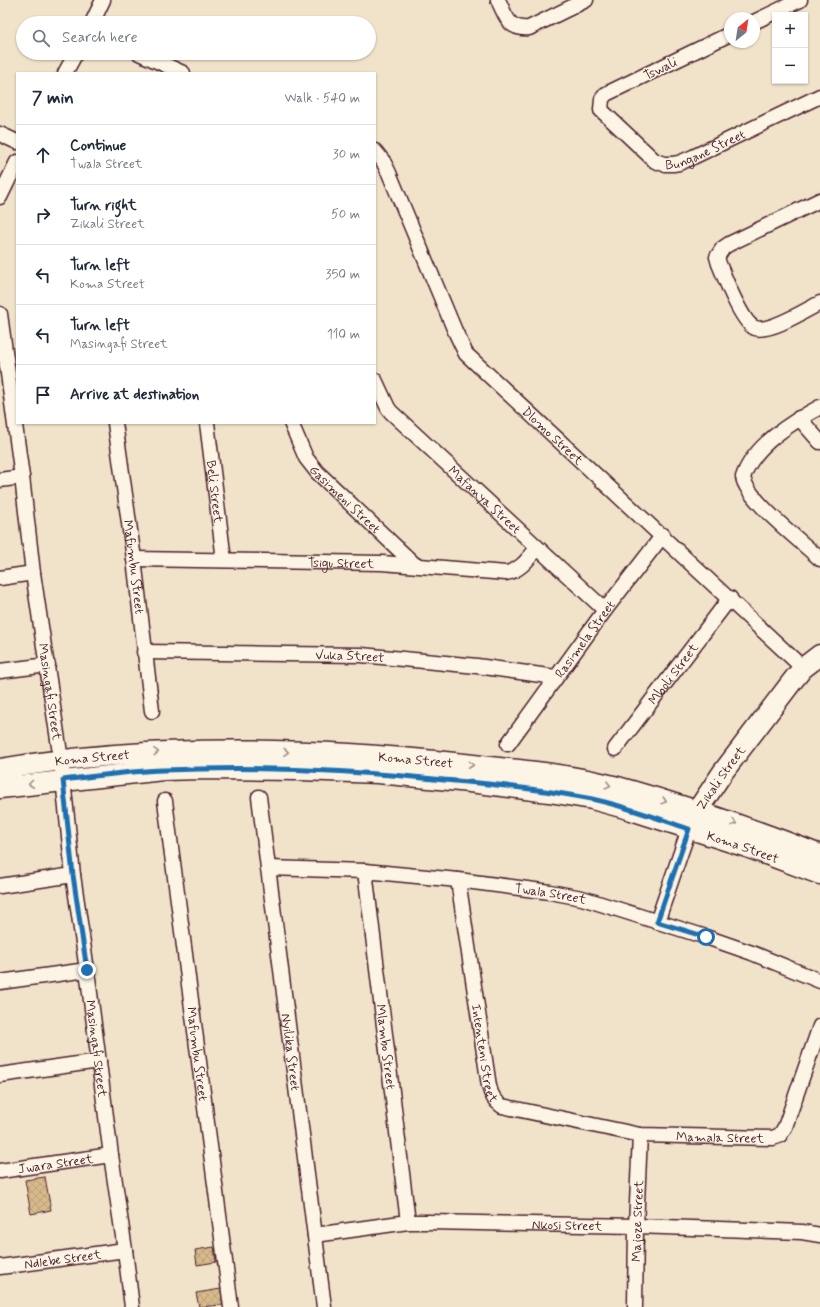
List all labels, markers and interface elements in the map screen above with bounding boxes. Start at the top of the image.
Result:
north arrow [724,12,760,48]
map controls [772,12,808,84]
button: + [772,12,808,48]
search box [16,16,376,60]
icon: search [30,27,52,49]
text: Search here [62,28,138,48]
button: − [772,48,808,84]
street label: Tswali [641,54,681,85]
text: 7 min [32,87,74,109]
text: Walk · 540 m [285,90,360,107]
street label: Bungane Street [665,126,748,174]
text: Continue [70,136,126,156]
icon: ahead [32,144,54,166]
text: 30 m [333,146,360,163]
text: Twala Street [70,156,142,173]
text: Turn right [70,196,137,216]
icon: right [32,204,54,226]
text: 50 m [331,206,360,223]
text: Zikali Street [70,216,145,233]
text: Turn left [70,256,130,276]
icon: left [32,264,54,286]
text: 350 m [326,266,360,283]
text: Koma Street [70,276,145,293]
text: Turn left [70,316,130,336]
icon: left [32,324,54,346]
text: 110 m [327,326,360,343]
text: Masingafi Street [70,336,168,353]
icon: arrive [32,384,54,406]
text: Arrive at destination [70,385,199,405]
street label: Dlomo Street [518,403,587,469]
street label: Beli Street [202,459,226,524]
street label: Gasimeni Street [305,462,384,538]
street label: Mafanya Street [444,462,524,538]
street label: Mafumbu Street [119,519,147,615]
street label: Tsigu Street [308,555,374,573]
street label: Rasimela Street [552,597,619,682]
street label: Mboli Street [645,640,703,709]
street label: Masingafi Street [34,642,65,742]
street label: Vuka Street [315,647,385,667]
street label: Zikali Street [693,743,750,814]
street label: Koma Street [54,747,130,771]
one-way arrow [153,748,159,756]
one-way arrow [283,748,289,756]
street label: Koma Street [378,749,454,773]
one-way arrow [468,760,474,769]
one-way arrow [28,779,34,788]
one-way arrow [605,780,611,788]
one-way arrow [661,796,668,805]
one-way arrow [730,818,737,827]
street label: Koma Street [704,828,781,868]
street label: Twala Street [514,880,589,909]
route start [697,928,715,946]
route end [78,961,96,979]
street label: Masingafi Street [81,999,110,1099]
street label: Mlambo Street [371,1003,399,1091]
street label: Intenteni Street [467,1003,501,1106]
street label: Mafumbu Street [182,1006,211,1102]
street label: Nyilika Street [277,1012,303,1092]
street label: Mamala Street [676,1129,765,1148]
street label: Jwara Street [17,1151,95,1178]
street label: Majoze Street [629,1179,648,1262]
street label: Nkosi Street [532,1217,603,1235]
street label: Ndlebe Street [23,1246,103,1274]

